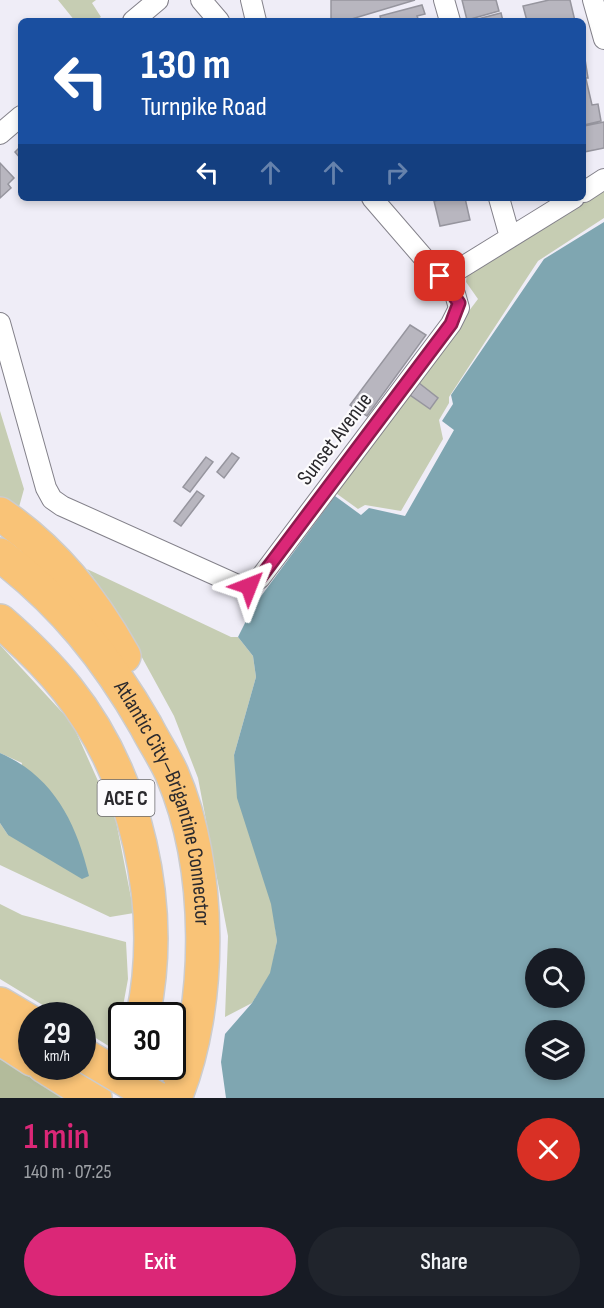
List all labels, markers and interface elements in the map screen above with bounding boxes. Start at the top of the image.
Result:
text: 130 m [141,40,231,91]
icon: left [42,42,120,120]
text: Turnpike Road [141,91,267,123]
icon: left [191,156,224,189]
icon: ahead [254,156,287,189]
icon: ahead [317,156,350,189]
icon: right [380,156,413,189]
pin [414,250,465,301]
icon: arrive [423,259,456,292]
street label: Sunset Avenue [292,387,378,491]
position arrow [217,554,281,618]
street label: Atlantic City–Brigantine Connector [107,674,216,926]
road number: ACE C [98,780,154,816]
map controls [525,948,585,1080]
button: search [525,948,585,1008]
speed limit sign: 30 [108,1002,186,1080]
text: 29 [43,1016,71,1052]
button: layers [525,1020,585,1080]
text: km/h [44,1047,70,1066]
text: 1 min [24,1116,89,1159]
button: close [517,1118,580,1181]
text: 140 m · 07:25 [24,1160,111,1184]
button: Exit [24,1227,296,1296]
button: Share [308,1227,580,1296]

